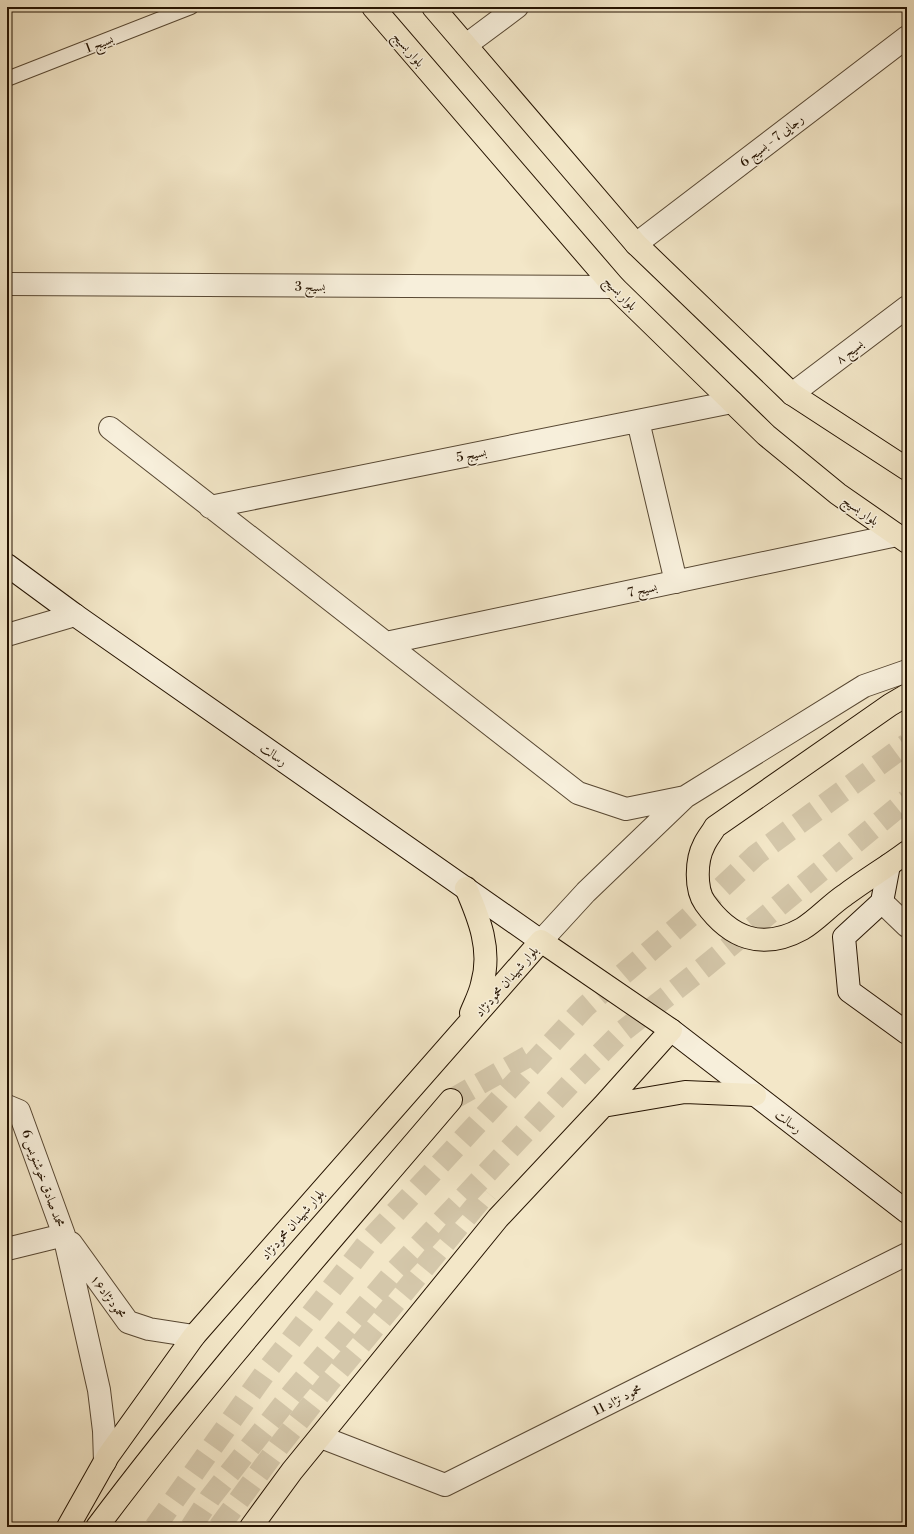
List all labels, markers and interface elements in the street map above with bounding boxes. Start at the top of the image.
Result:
street label: بلوار بسیج [386,29,428,72]
street label: بسیج 1 [83,31,117,59]
street label: رجایی 7 - بسیج 6 [736,111,809,173]
street label: بلوار بسیج [598,273,640,316]
street label: بسیج 3 [295,279,325,298]
street label: بسیج ۸ [832,336,869,370]
street label: بسیج 5 [455,444,488,469]
street label: بلوار بسیج [837,492,882,532]
street label: بسیج 7 [626,579,659,604]
street label: رسالت [257,740,290,770]
street label: بلوار شهیدان محمودنژاد [472,943,542,1020]
street label: رسالت [772,1106,805,1137]
street label: محمد صادق خوشنویس 6 [17,1127,68,1230]
street label: بلوار شهیدان محمودنژاد [258,1186,328,1263]
street label: محمودنژاد۱۶ [87,1271,130,1322]
street label: محمود نژاد 11 [590,1381,645,1419]

